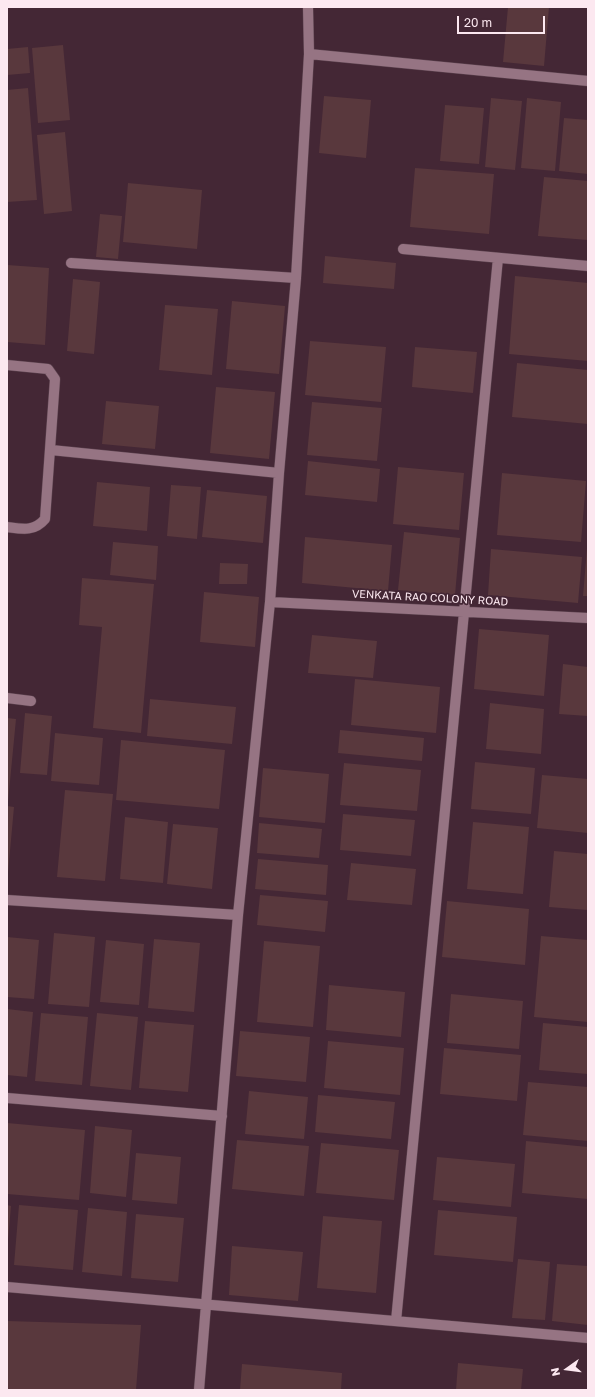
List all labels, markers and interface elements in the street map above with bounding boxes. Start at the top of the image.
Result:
scale bar [459,8,547,34]
text: 20 m [464,15,492,30]
street label: VENKATA RAO COLONY ROAD [351,587,509,609]
north arrow [547,1349,587,1389]
text: N [548,1366,562,1378]

